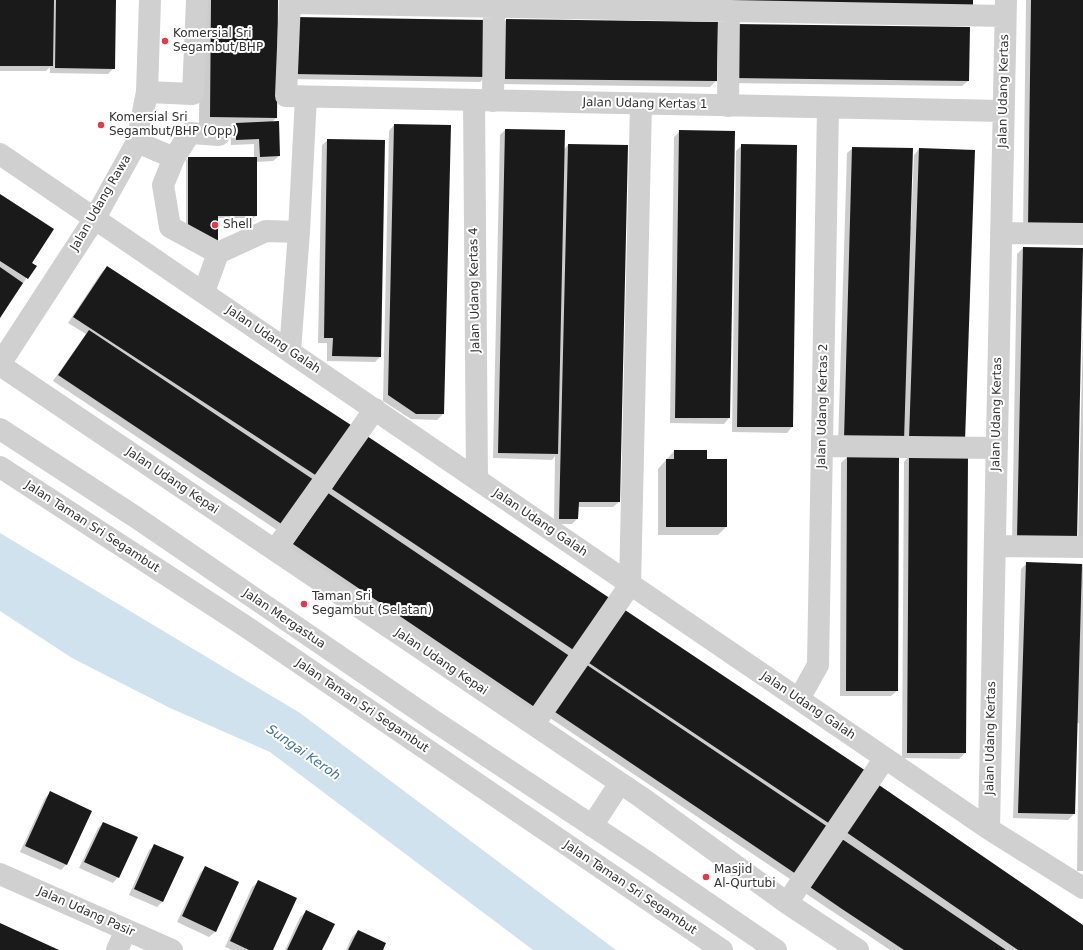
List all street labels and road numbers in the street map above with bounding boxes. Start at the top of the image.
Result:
street label: Jalan Udang Kertas [996,34,1012,148]
street label: Jalan Udang Kertas 1 [582,96,708,112]
street label: Jalan Udang Rawa [68,152,134,254]
street label: Jalan Udang Kertas 4 [467,227,483,353]
street label: Jalan Udang Galah [223,303,323,377]
street label: Jalan Udang Kertas 2 [815,343,831,469]
street label: Jalan Udang Kertas [989,357,1005,471]
street label: Jalan Udang Kepai [123,445,221,517]
street label: Jalan Taman Sri Segambut [22,478,162,576]
street label: Jalan Udang Galah [490,486,590,560]
street label: Jalan Mergastua [240,586,328,652]
street label: Jalan Udang Kepai [392,626,490,698]
street label: Jalan Taman Sri Segambut [293,656,431,756]
street label: Jalan Udang Galah [758,669,858,743]
street label: Jalan Udang Kertas [983,681,999,795]
street label: Jalan Taman Sri Segambut [561,838,699,938]
street label: Jalan Udang Pasir [35,884,137,940]

